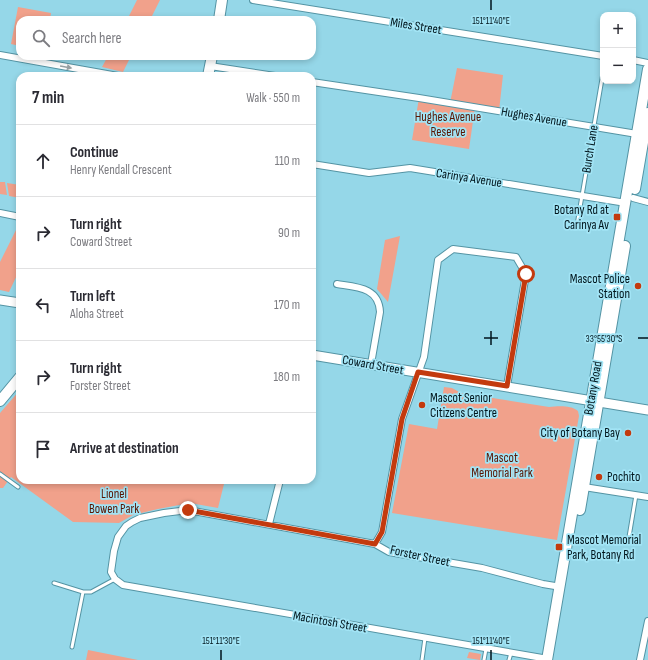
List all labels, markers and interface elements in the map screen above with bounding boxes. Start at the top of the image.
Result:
map controls [600,12,636,84]
button: + [600,12,636,48]
street label: Miles Street [389,14,443,38]
text: 151°11'40"E [472,15,510,27]
search box [16,16,316,60]
icon: search [30,27,52,49]
text: Search here [62,29,122,48]
button: − [600,48,636,84]
one-way arrow [60,64,72,70]
text: 7 min [32,88,64,108]
text: Walk · 550 m [246,90,300,106]
street label: Hughes Avenue [500,103,568,131]
park label: Hughes Avenue Reserve [415,109,481,140]
street label: Burch Lane [578,124,602,174]
text: Continue [70,143,119,162]
icon: ahead [32,150,54,172]
text: 110 m [275,153,300,169]
text: Henry Kendall Crescent [70,162,172,178]
street label: Carinya Avenue [435,165,503,191]
place label: Botany Rd at Carinya Av [554,202,609,233]
marker: Botany Rd at Carinya Av [612,212,622,222]
text: Turn right [70,215,122,234]
icon: right [32,222,54,244]
text: 90 m [278,225,300,241]
text: Coward Street [70,234,132,250]
route start [517,265,535,283]
place label: Mascot Police Station [570,271,630,302]
marker: Mascot Police Station [633,281,643,291]
text: Turn left [70,287,115,306]
icon: left [32,294,54,316]
text: 170 m [274,297,300,313]
text: Aloha Street [70,306,124,322]
text: 33°55'30"S [586,333,622,345]
street label: Coward Street [341,352,405,378]
text: Turn right [70,359,122,378]
street label: Botany Road [580,360,606,416]
icon: right [32,366,54,388]
text: 180 m [274,369,300,385]
text: Forster Street [70,378,131,394]
place label: Mascot Senior Citizens Centre [430,390,497,421]
marker: Mascot Senior Citizens Centre [417,400,427,410]
place label: City of Botany Bay [541,425,620,441]
marker: City of Botany Bay [623,428,633,438]
icon: arrive [32,438,54,460]
text: Arrive at destination [70,439,179,458]
park label: Mascot Memorial Park [471,450,533,481]
place label: Pochito [607,469,640,485]
marker: Pochito [594,472,604,482]
park label: Lionel Bowen Park [89,486,139,517]
route end [179,501,197,519]
place label: Mascot Memorial Park, Botany Rd [567,532,641,563]
street label: Forster Street [389,542,451,570]
marker: Mascot Memorial Park, Botany Rd [554,542,564,552]
street label: Macintosh Street [292,608,368,636]
text: 151°11'30"E [202,635,240,647]
text: 151°11'40"E [472,635,510,647]

